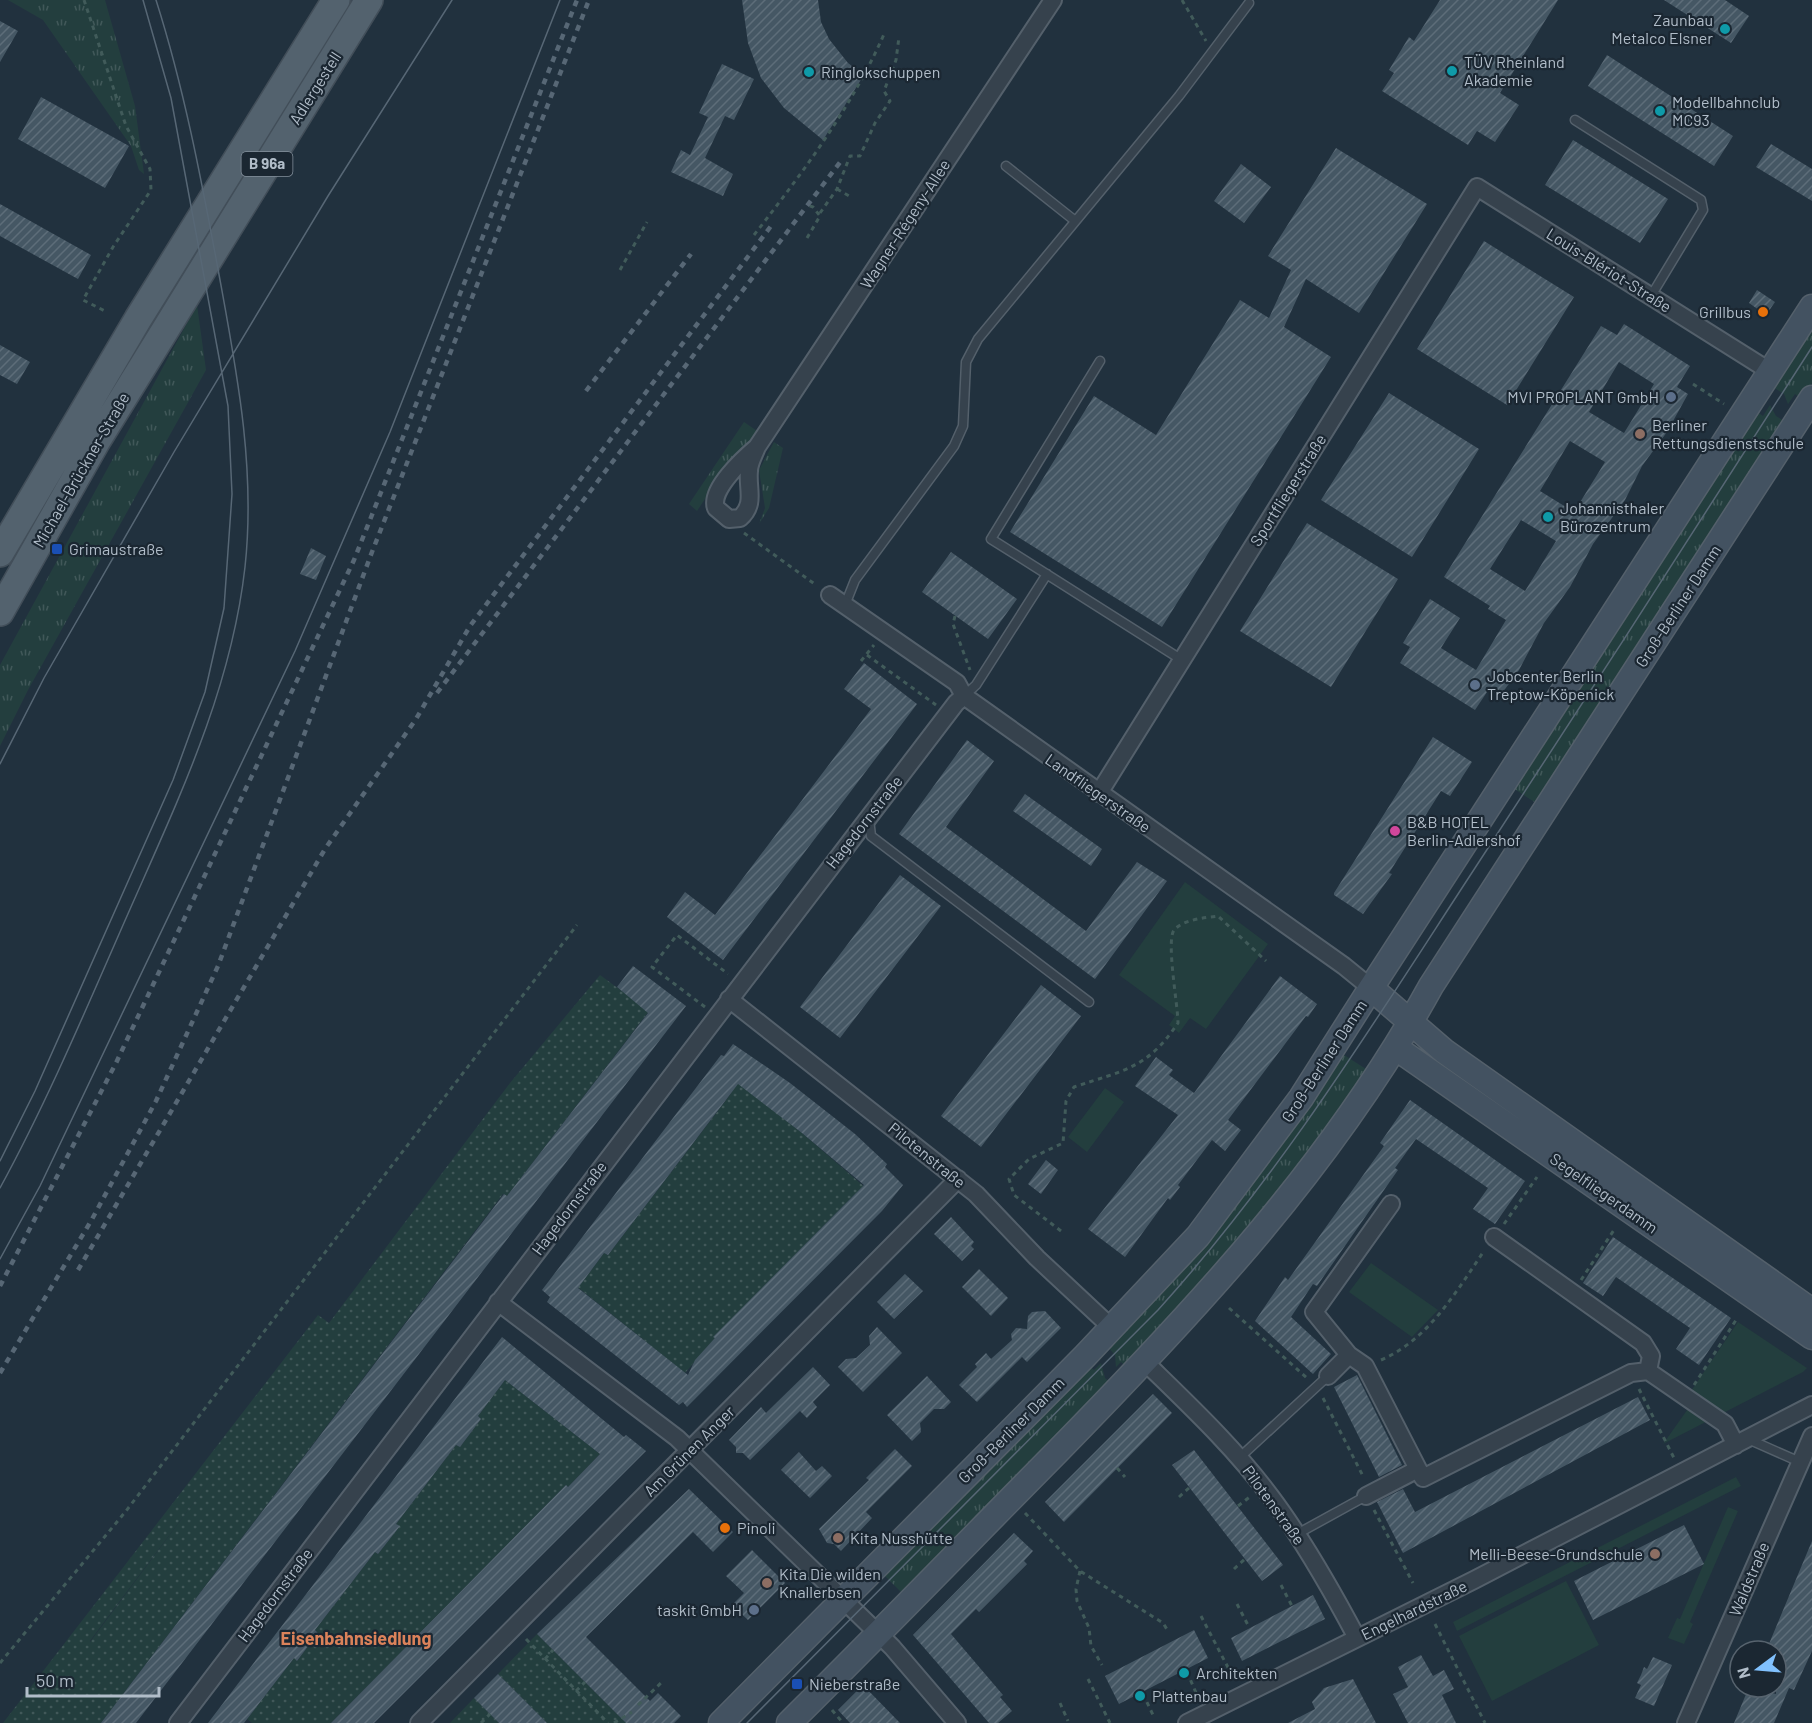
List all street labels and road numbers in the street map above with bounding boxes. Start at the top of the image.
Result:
street label: Adlergestell [285,48,344,128]
road number: B 96a [242,152,292,176]
street label: Wagner-Régeny-Allee [856,155,954,292]
street label: Louis-Blériot-Straße [1543,223,1675,316]
street label: Michael-Brückner-Straße [28,389,133,551]
street label: Sportfliegerstraße [1245,430,1330,549]
street label: Groß-Berliner Damm [1631,541,1724,671]
street label: Landfliegerstraße [1042,749,1155,836]
street label: Hagedornstraße [821,771,906,872]
street label: Groß-Berliner Damm [1277,996,1370,1126]
street label: Pilotenstraße [885,1118,970,1191]
street label: Segelfliegerdamm [1547,1148,1662,1237]
street label: Hagedornstraße [527,1157,610,1258]
street label: Groß-Berliner Damm [954,1373,1068,1487]
street label: Am Grünen Anger [639,1401,738,1500]
street label: Pilotenstraße [1239,1461,1310,1548]
street label: Waldstraße [1724,1539,1773,1619]
street label: Hagedornstraße [233,1544,316,1645]
street label: Engelhardstraße [1358,1576,1470,1643]

